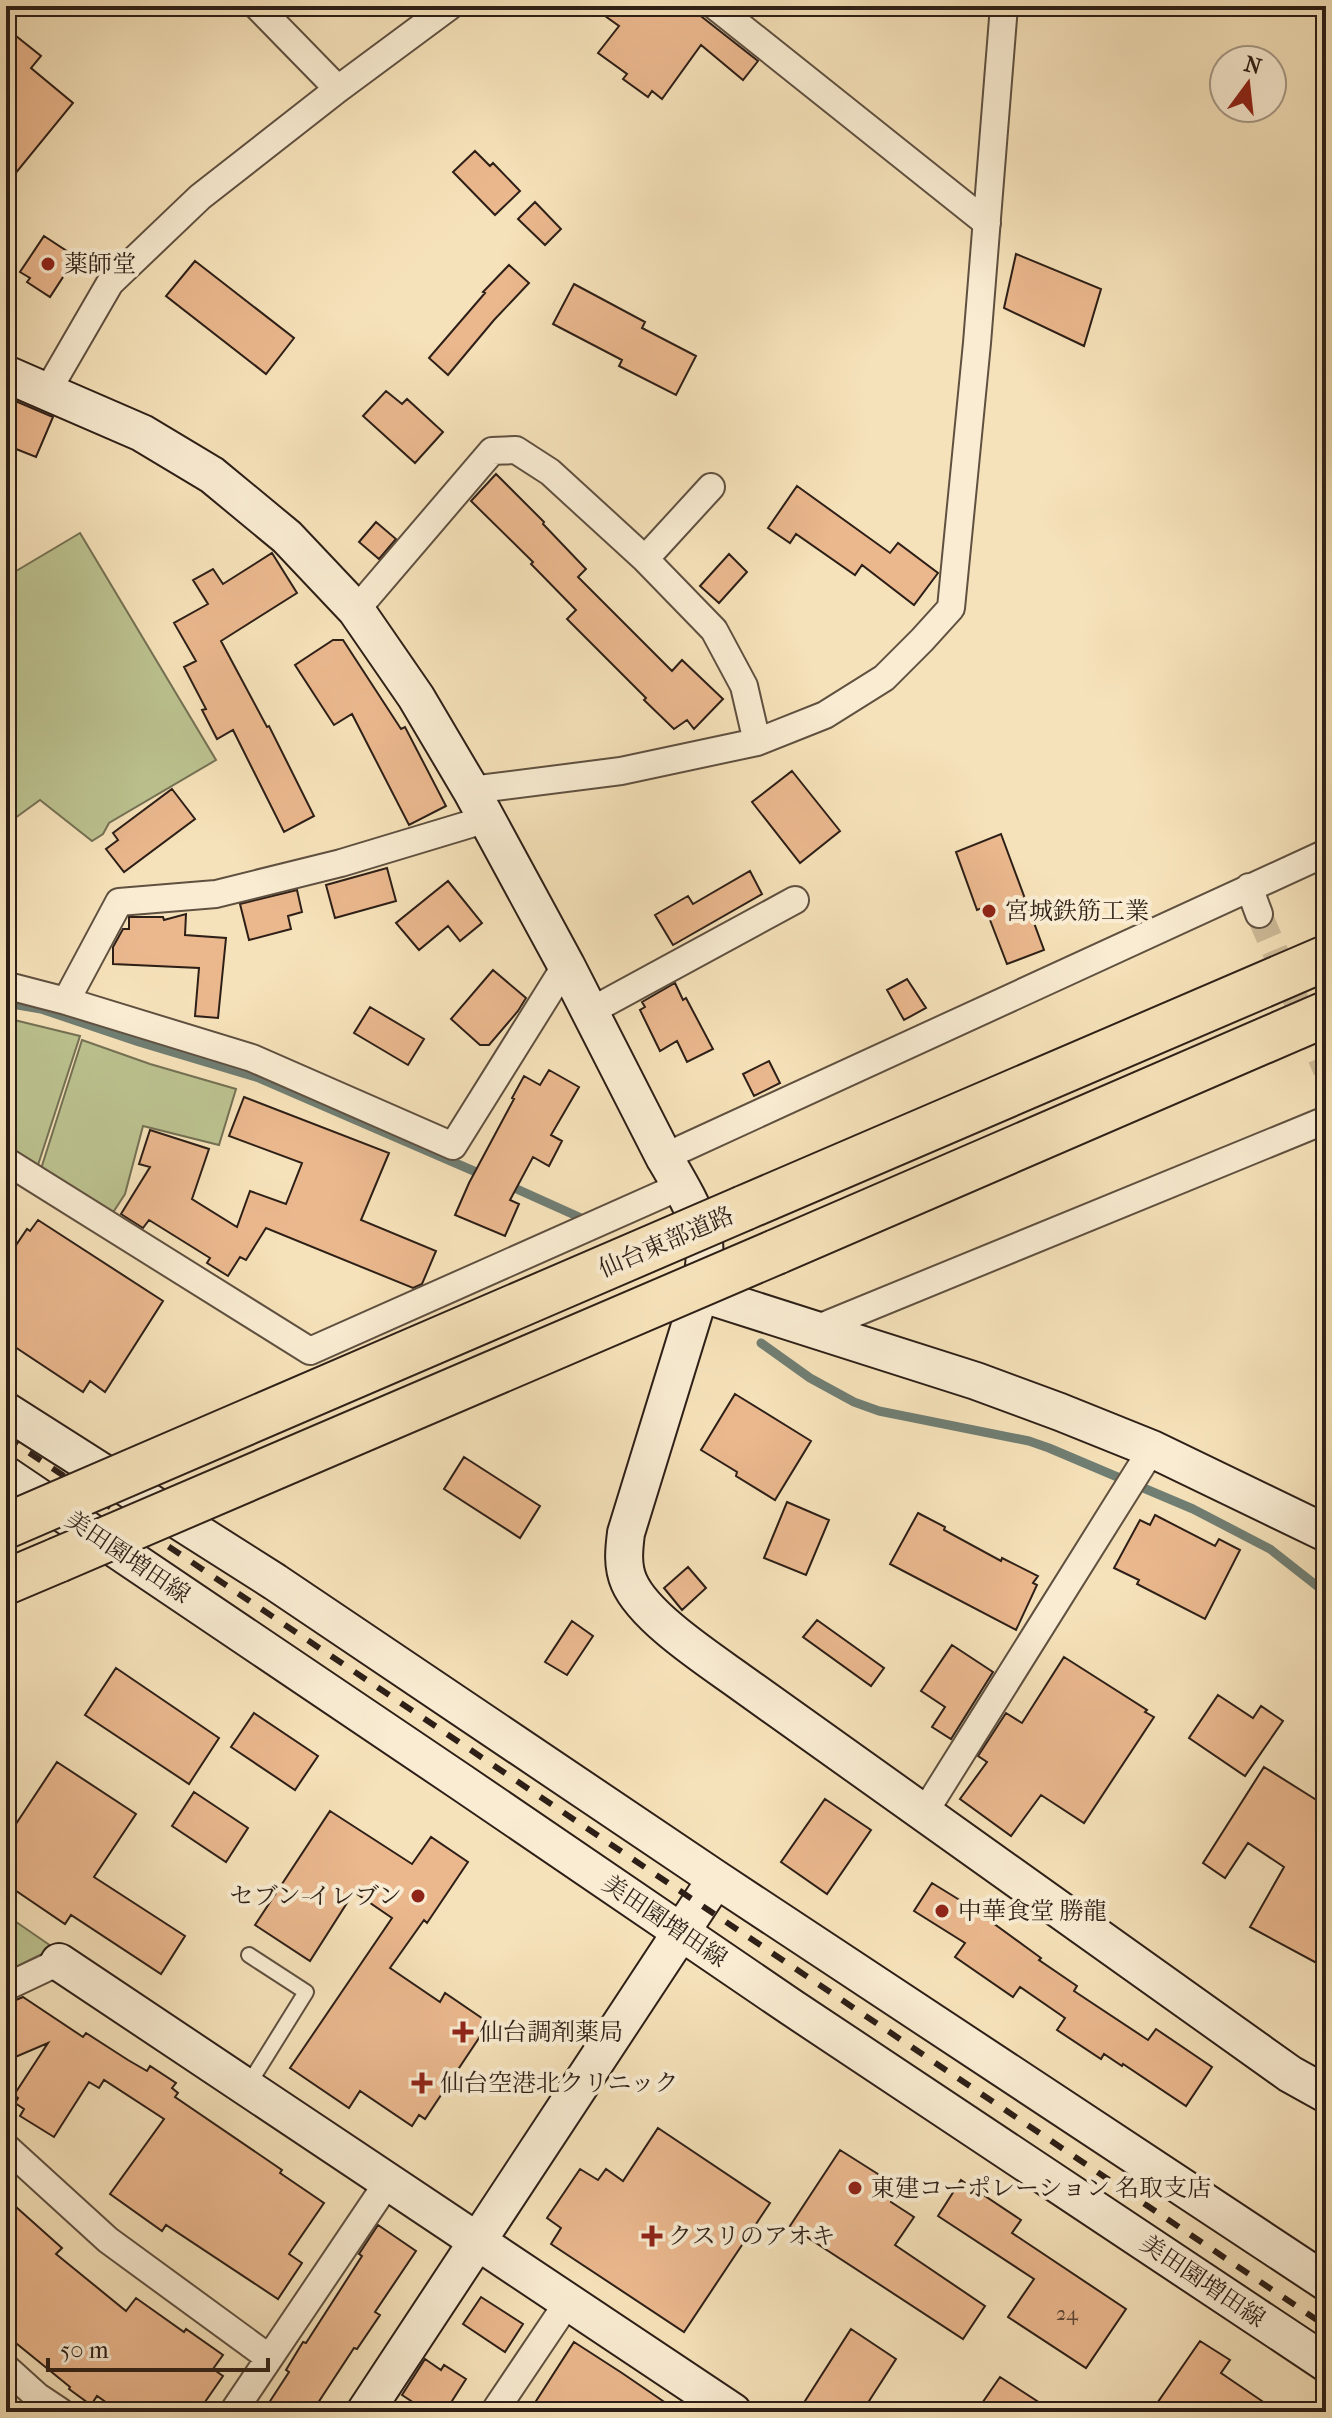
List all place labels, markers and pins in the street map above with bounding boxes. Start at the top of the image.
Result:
place label: 薬師堂 [64,250,136,278]
marker: 薬師堂 [39,255,57,273]
place label: 宮城鉄筋工業 [1005,897,1149,925]
marker: 宮城鉄筋工業 [980,902,998,920]
place label: セブン-イレブン [230,1882,402,1910]
marker: セブン-イレブン [409,1887,427,1905]
place label: 中華食堂 勝龍 [958,1897,1107,1925]
marker: 中華食堂 勝龍 [933,1902,951,1920]
place label: 仙台調剤薬局 [479,2018,623,2046]
marker: 仙台調剤薬局 [454,2023,472,2041]
place label: 仙台空港北クリニック [440,2069,679,2097]
marker: 仙台空港北クリニック [411,2072,433,2094]
place label: 東建コーポレーション 名取支店 [871,2174,1211,2202]
marker: 東建コーポレーション 名取支店 [846,2179,864,2197]
place label: クスリのアオキ [668,2222,836,2250]
marker: クスリのアオキ [643,2227,661,2245]

